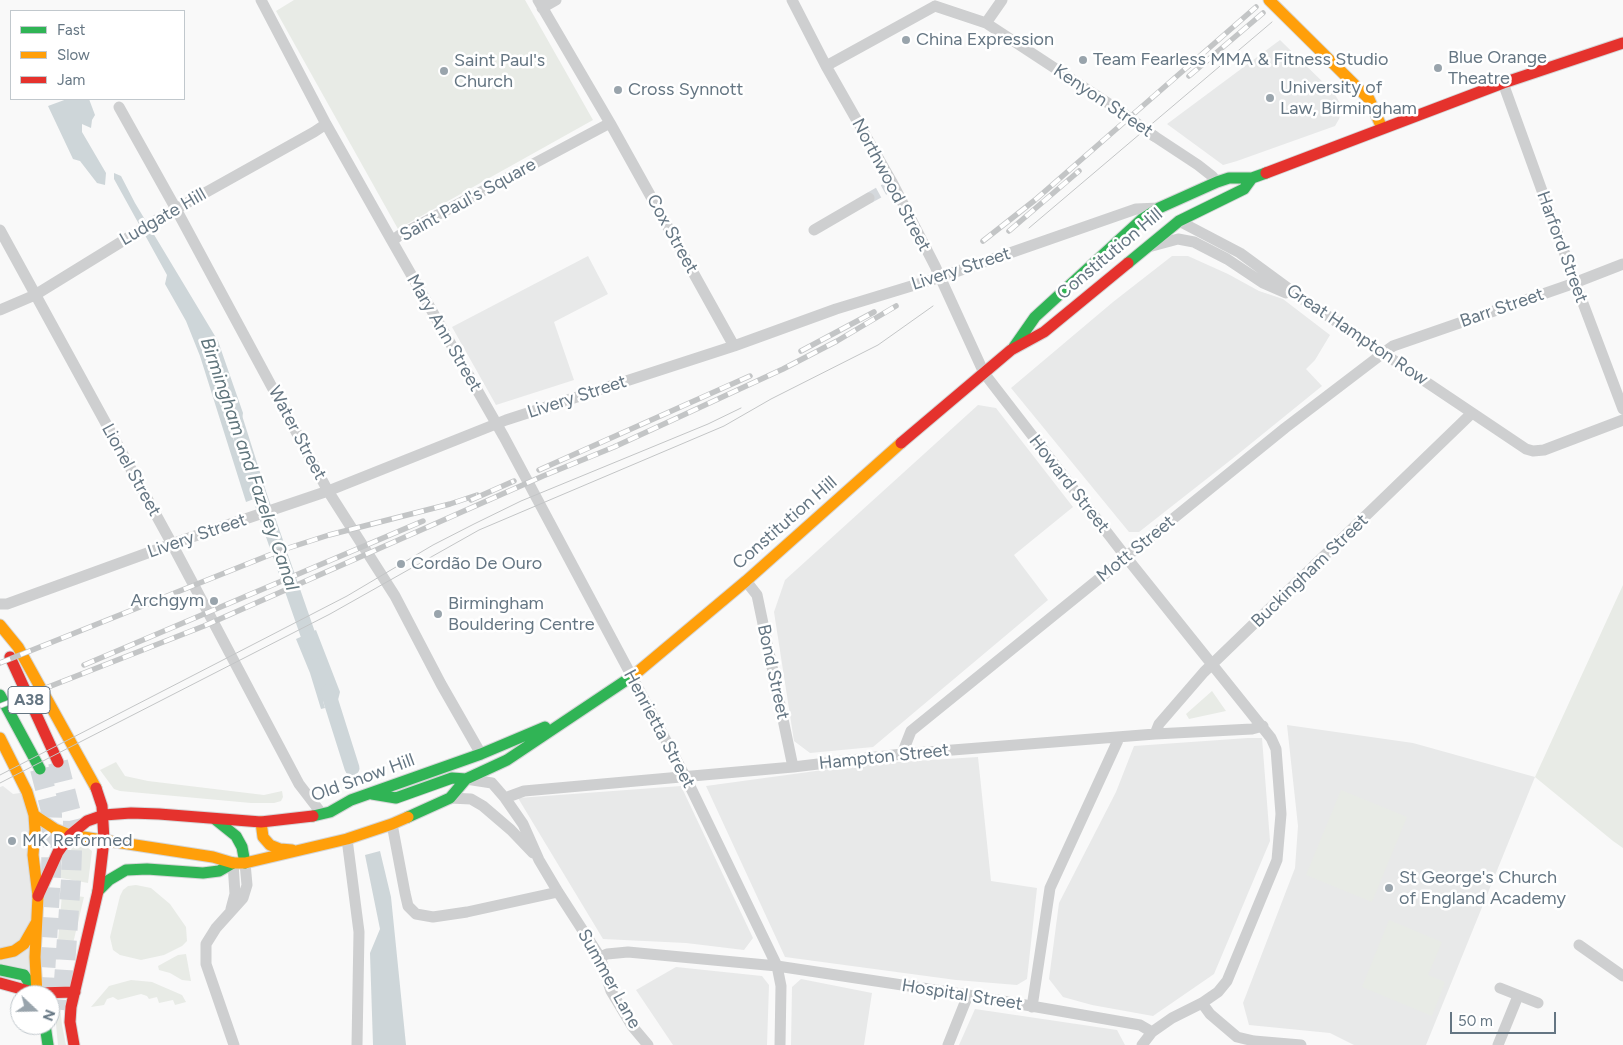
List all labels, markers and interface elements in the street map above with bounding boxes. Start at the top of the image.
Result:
legend [10,10,185,100]
text: Fast [57,21,85,39]
place label: China Expression [916,29,1054,51]
marker: China Expression [900,34,912,46]
text: Slow [57,46,90,64]
place label: Blue Orange Theatre [1448,47,1547,90]
place label: Team Fearless MMA & Fitness Studio [1093,49,1388,71]
place label: Saint Paul's Church [454,50,545,92]
marker: Team Fearless MMA & Fitness Studio [1077,54,1089,66]
street label: Kenyon Street [1049,60,1157,142]
marker: Blue Orange Theatre [1432,62,1444,74]
marker: Saint Paul's Church [438,65,450,77]
text: Jam [57,71,85,89]
place label: University of Law, Birmingham [1280,77,1417,120]
place label: Cross Synnott [628,79,743,101]
marker: Cross Synnott [612,84,624,96]
marker: University of Law, Birmingham [1264,92,1276,104]
street label: Northwood Street [847,115,935,255]
street label: Saint Paul's Square [396,154,540,246]
street label: Ludgate Hill [116,184,210,250]
street label: Harford Street [1532,188,1592,306]
street label: Cox Street [642,191,702,277]
street label: Constitution Hill [1053,204,1167,304]
street label: Livery Street [909,243,1013,295]
street label: Mary Ann Street [402,271,486,395]
street label: Great Hampton Row [1282,280,1432,390]
street label: Barr Street [1457,284,1547,332]
water label: Birmingham and Fazeley Canal [195,334,303,594]
street label: Livery Street [525,371,629,423]
street label: Water Street [263,382,331,484]
street label: Lionel Street [97,420,165,520]
street label: Howard Street [1024,431,1114,537]
street label: Constitution Hill [728,472,842,574]
street label: Livery Street [145,509,249,563]
street label: Buckingham Street [1247,510,1373,632]
street label: Mott Street [1093,511,1179,587]
place label: Cordão De Ouro [411,553,542,575]
marker: Cordão De Ouro [395,558,407,570]
place label: Archgym [131,590,204,612]
place label: Birmingham Bouldering Centre [448,593,595,636]
marker: Archgym [208,595,220,607]
marker: Birmingham Bouldering Centre [432,608,444,620]
street label: Bond Street [752,622,794,722]
street label: Henrietta Street [619,666,699,792]
road number: A38 [8,686,50,714]
street label: Hampton Street [818,739,950,775]
street label: Old Snow Hill [308,749,418,807]
place label: MK Reformed [22,830,133,852]
marker: MK Reformed [6,835,18,847]
place label: St George's Church of England Academy [1399,867,1566,910]
marker: St George's Church of England Academy [1383,882,1395,894]
street label: Summer Lane [573,925,645,1033]
street label: Hospital Street [900,975,1024,1015]
north arrow [10,985,60,1035]
scale bar [1453,1002,1559,1034]
text: N [39,1007,58,1023]
text: 50 m [1458,1012,1493,1030]

